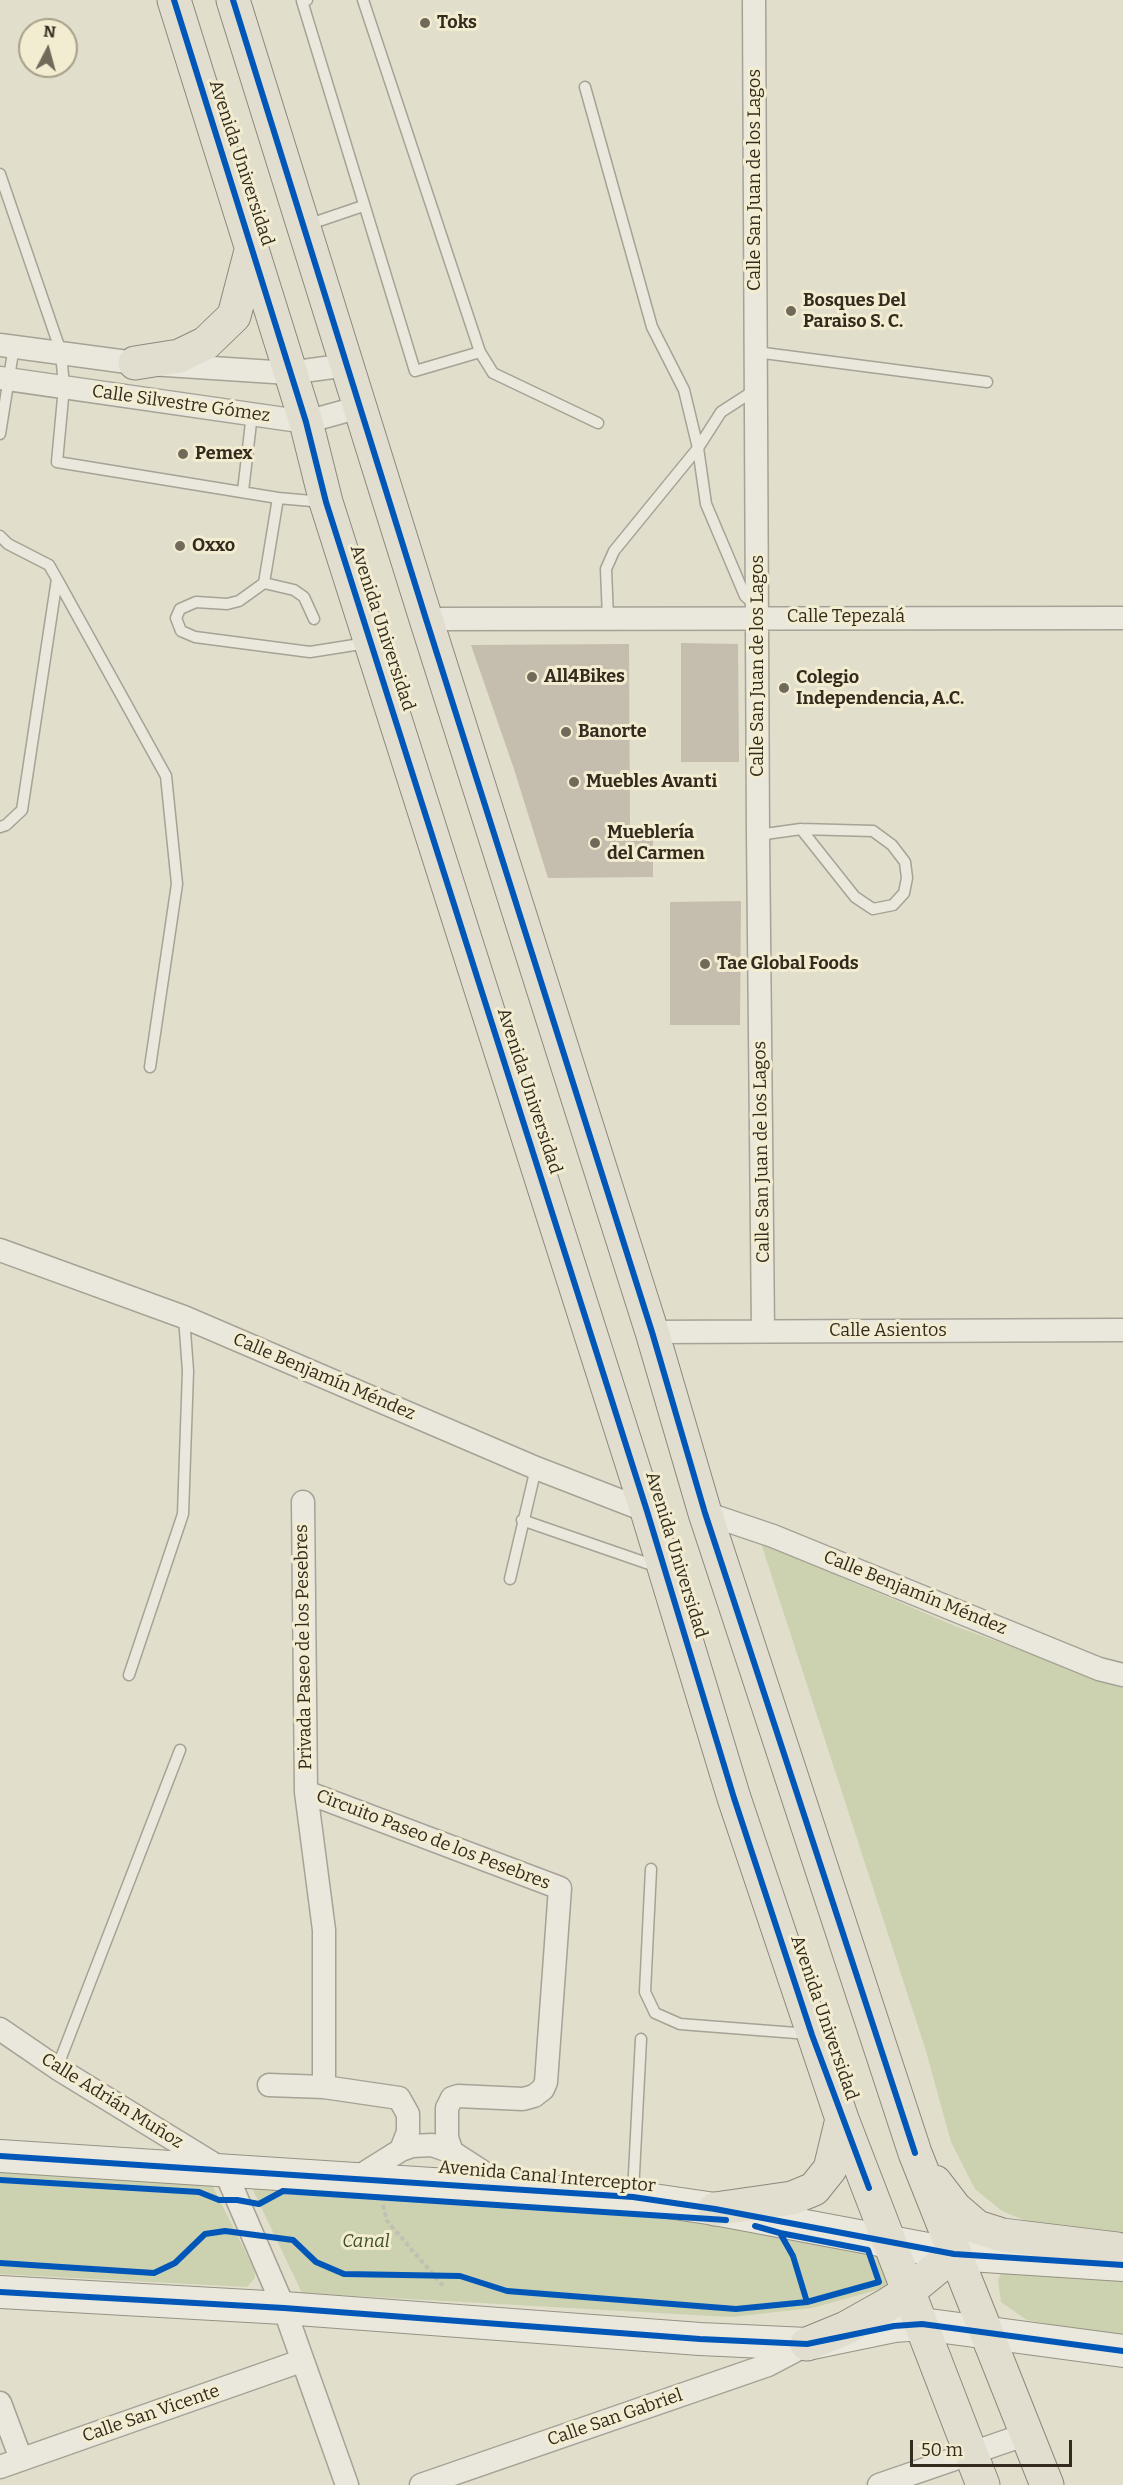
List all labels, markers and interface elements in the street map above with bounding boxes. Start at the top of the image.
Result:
place label: Toks [437,12,477,34]
marker: Toks [418,16,432,30]
north arrow [18,18,78,78]
text: N [43,21,57,42]
street label: Calle San Juan de los Lagos [744,69,766,291]
street label: Avenida Universidad [204,77,278,249]
place label: Bosques Del Paraiso S. C. [803,290,906,332]
marker: Bosques Del Paraiso S. C. [784,304,798,318]
street label: Calle Silvestre Gómez [91,381,271,427]
place label: Pemex [195,443,253,465]
marker: Pemex [176,447,190,461]
place label: Oxxo [192,535,235,557]
marker: Oxxo [173,539,187,553]
street label: Avenida Universidad [345,542,419,714]
street label: Calle San Juan de los Lagos [747,555,769,777]
street label: Calle Tepezalá [787,606,905,628]
place label: All4Bikes [544,666,625,688]
place label: Colegio Independencia, A.C. [796,667,964,710]
marker: All4Bikes [525,670,539,684]
marker: Colegio Independencia, A.C. [777,681,791,695]
place label: Banorte [578,721,647,743]
marker: Banorte [559,725,573,739]
place label: Muebles Avanti [586,771,717,793]
marker: Muebles Avanti [567,775,581,789]
place label: Mueblería del Carmen [607,822,705,864]
marker: Mueblería del Carmen [588,836,602,850]
place label: Tae Global Foods [717,953,859,975]
marker: Tae Global Foods [698,957,712,971]
street label: Avenida Universidad [492,1005,566,1177]
street label: Calle San Juan de los Lagos [749,1041,775,1263]
street label: Calle Asientos [829,1320,947,1342]
street label: Calle Benjamín Méndez [230,1329,418,1425]
street label: Avenida Universidad [640,1469,712,1641]
street label: Privada Paseo de los Pesebres [291,1524,317,1770]
street label: Calle Benjamín Méndez [820,1546,1010,1640]
street label: Circuito Paseo de los Pesebres [313,1785,553,1895]
street label: Avenida Universidad [786,1933,862,2103]
street label: Calle Adrián Muñoz [37,2049,187,2153]
street label: Avenida Canal Interceptor [437,2157,657,2197]
park label: Canal [342,2231,390,2253]
street label: Calle San Vicente [80,2380,222,2448]
street label: Calle San Gabriel [545,2385,685,2451]
scale bar [913,2428,1075,2466]
text: 50 m [921,2439,963,2461]

